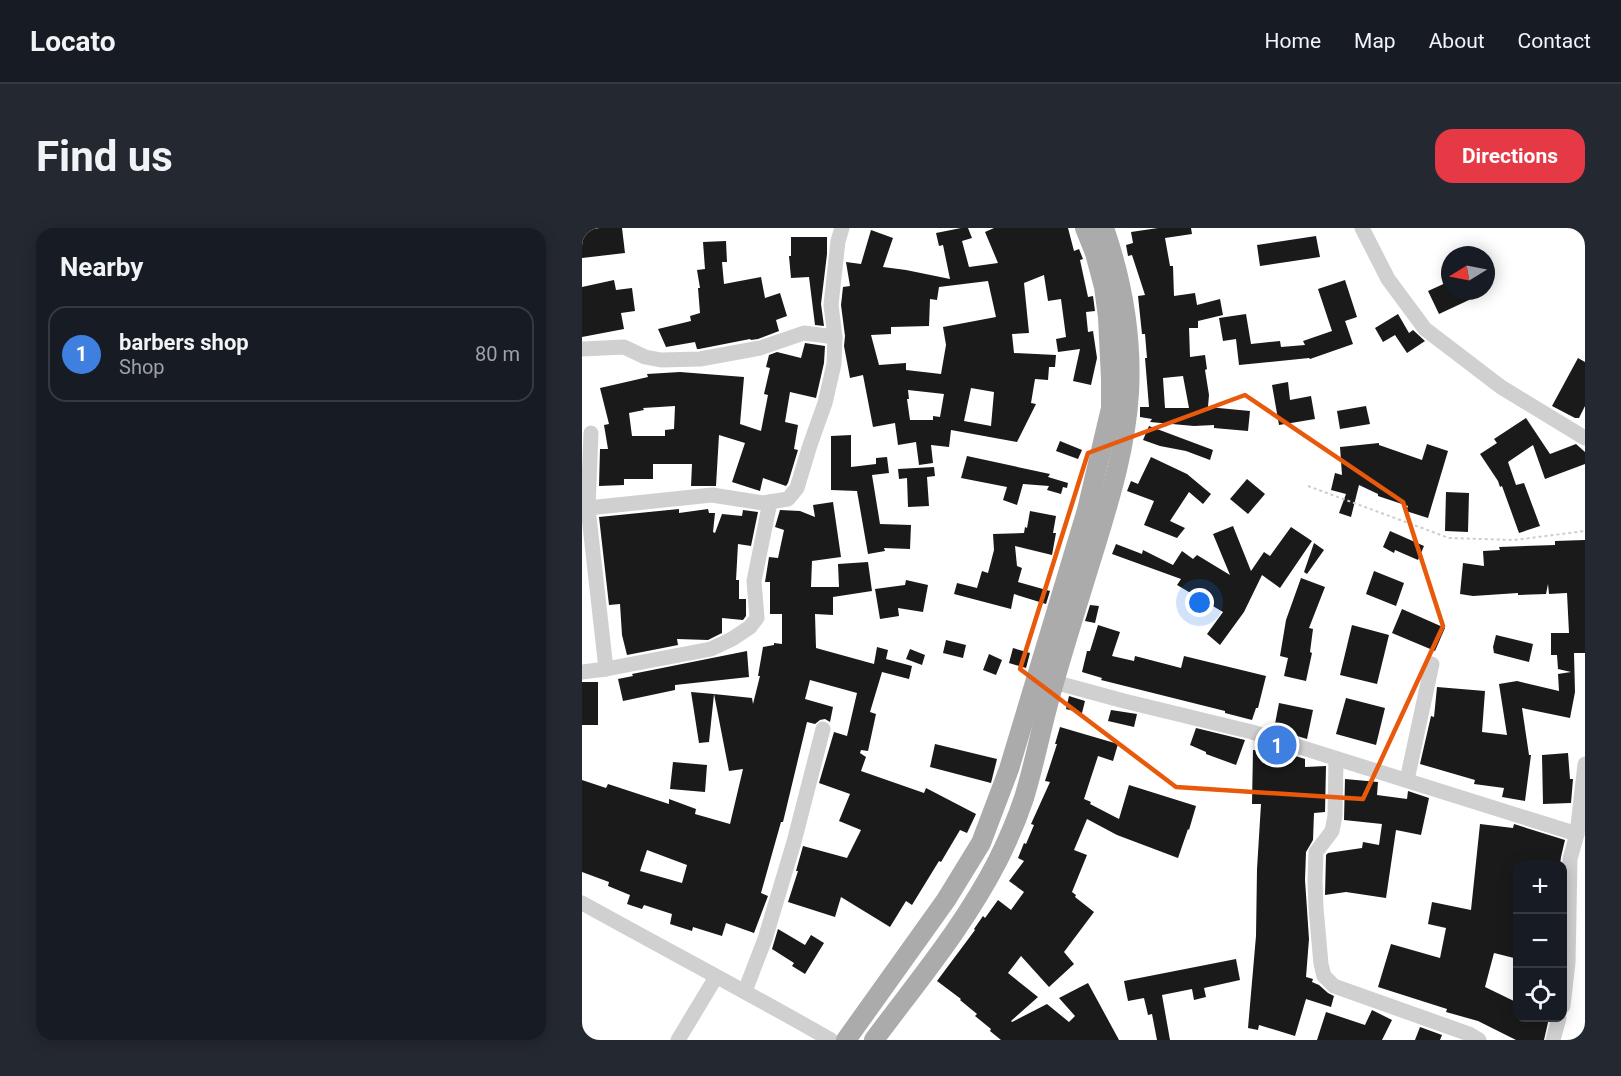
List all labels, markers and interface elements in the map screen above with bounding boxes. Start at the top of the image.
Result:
text: Locato [30,25,115,58]
text: Home [1265,29,1321,53]
text: Map [1354,29,1396,53]
text: About [1429,29,1485,53]
text: Contact [1518,29,1591,53]
button: Directions [1435,129,1585,183]
text: Find us [36,132,173,181]
north arrow [1441,246,1495,300]
text: Nearby [60,252,143,282]
text: barbers shop [119,330,249,355]
text: 1 [76,342,87,366]
text: 80 m [475,342,520,366]
text: Shop [119,355,165,379]
your location [1185,588,1214,617]
pin: 1 [1258,722,1296,768]
map controls [1513,860,1567,1022]
button: + [1513,860,1567,914]
button: − [1513,914,1567,968]
button: locate [1513,968,1567,1022]

